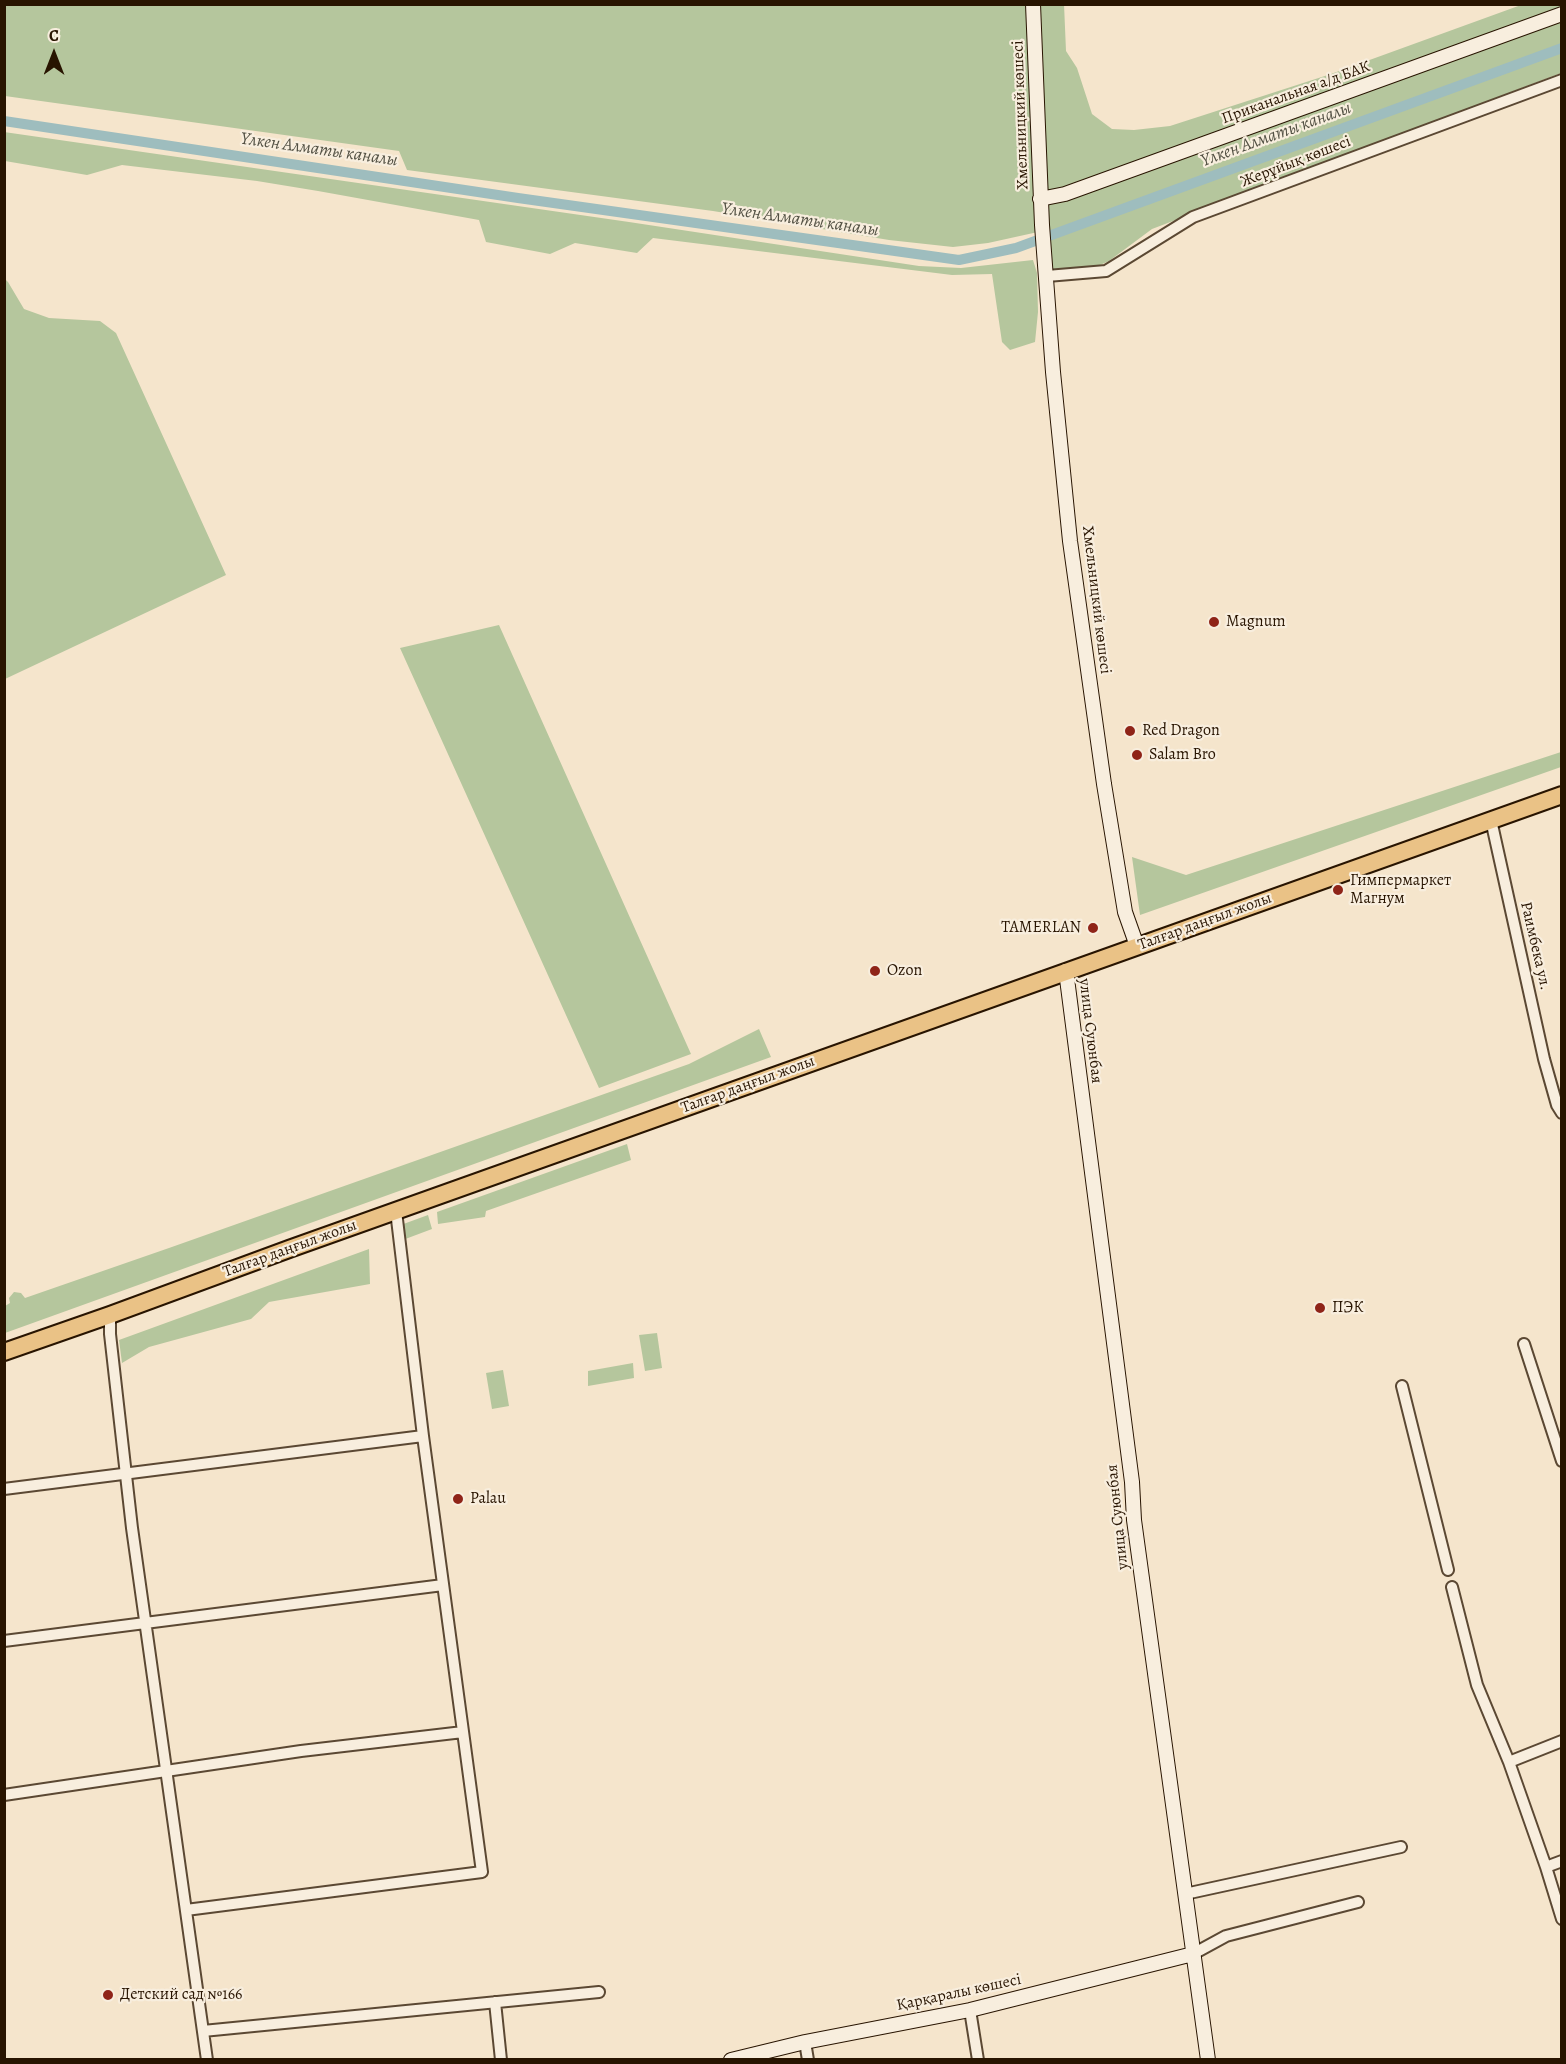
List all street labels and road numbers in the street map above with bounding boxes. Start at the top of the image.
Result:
street label: Хмельницкий көшесі [1009,40,1033,190]
street label: Приканальная а/д БАК [1219,57,1373,129]
street label: Жерұйық көшесі [1238,132,1354,192]
street label: Хмельницкий көшесі [1077,525,1115,675]
street label: Талғар даңғыл жолы [1136,889,1274,955]
street label: Раимбека ул. [1515,900,1555,992]
street label: улица Суюнбая [1074,977,1106,1085]
street label: Талғар даңғыл жолы [679,1052,817,1118]
street label: Талғар даңғыл жолы [221,1216,359,1282]
street label: улица Суюнбая [1103,1463,1133,1571]
street label: Қарқаралы көшесі [895,1970,1023,2016]

